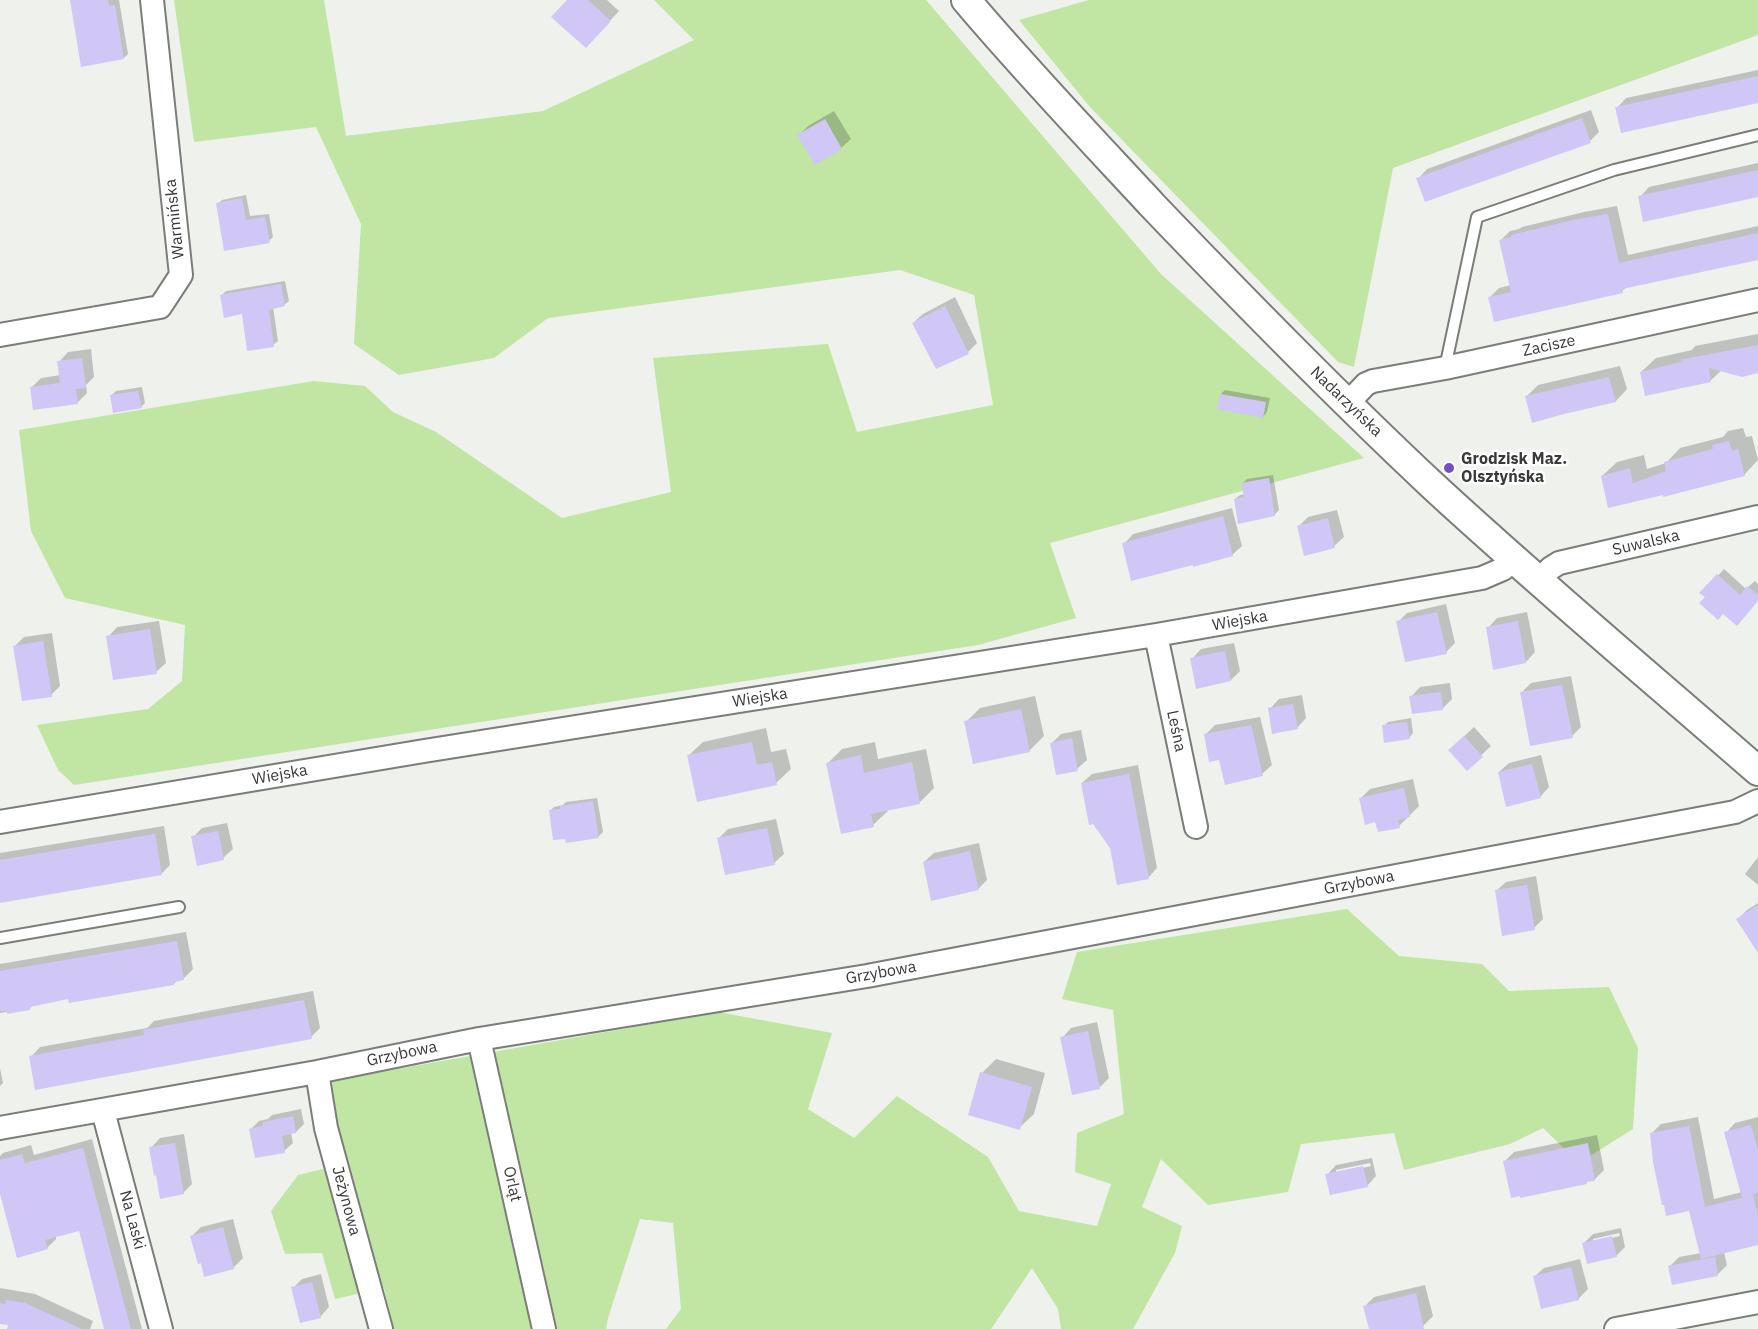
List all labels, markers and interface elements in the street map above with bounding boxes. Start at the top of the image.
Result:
street label: Warmińska [161,178,189,260]
street label: Zacisze [1521,331,1577,361]
street label: Nadarzyńska [1306,363,1386,441]
place label: Grodzisk Maz. Olsztyńska [1461,449,1567,487]
marker: Grodzisk Maz. Olsztyńska [1442,461,1456,475]
street label: Suwalska [1611,526,1681,560]
street label: Wiejska [1211,607,1269,635]
street label: Wiejska [731,684,789,712]
street label: Leśna [1162,708,1190,754]
street label: Wiejska [251,761,309,789]
street label: Grzybowa [1322,867,1396,899]
street label: Grzybowa [844,957,918,989]
street label: Grzybowa [365,1037,439,1071]
street label: Jeżynowa [328,1164,364,1238]
street label: Orląt [499,1164,525,1204]
street label: Na Laski [115,1188,149,1252]

